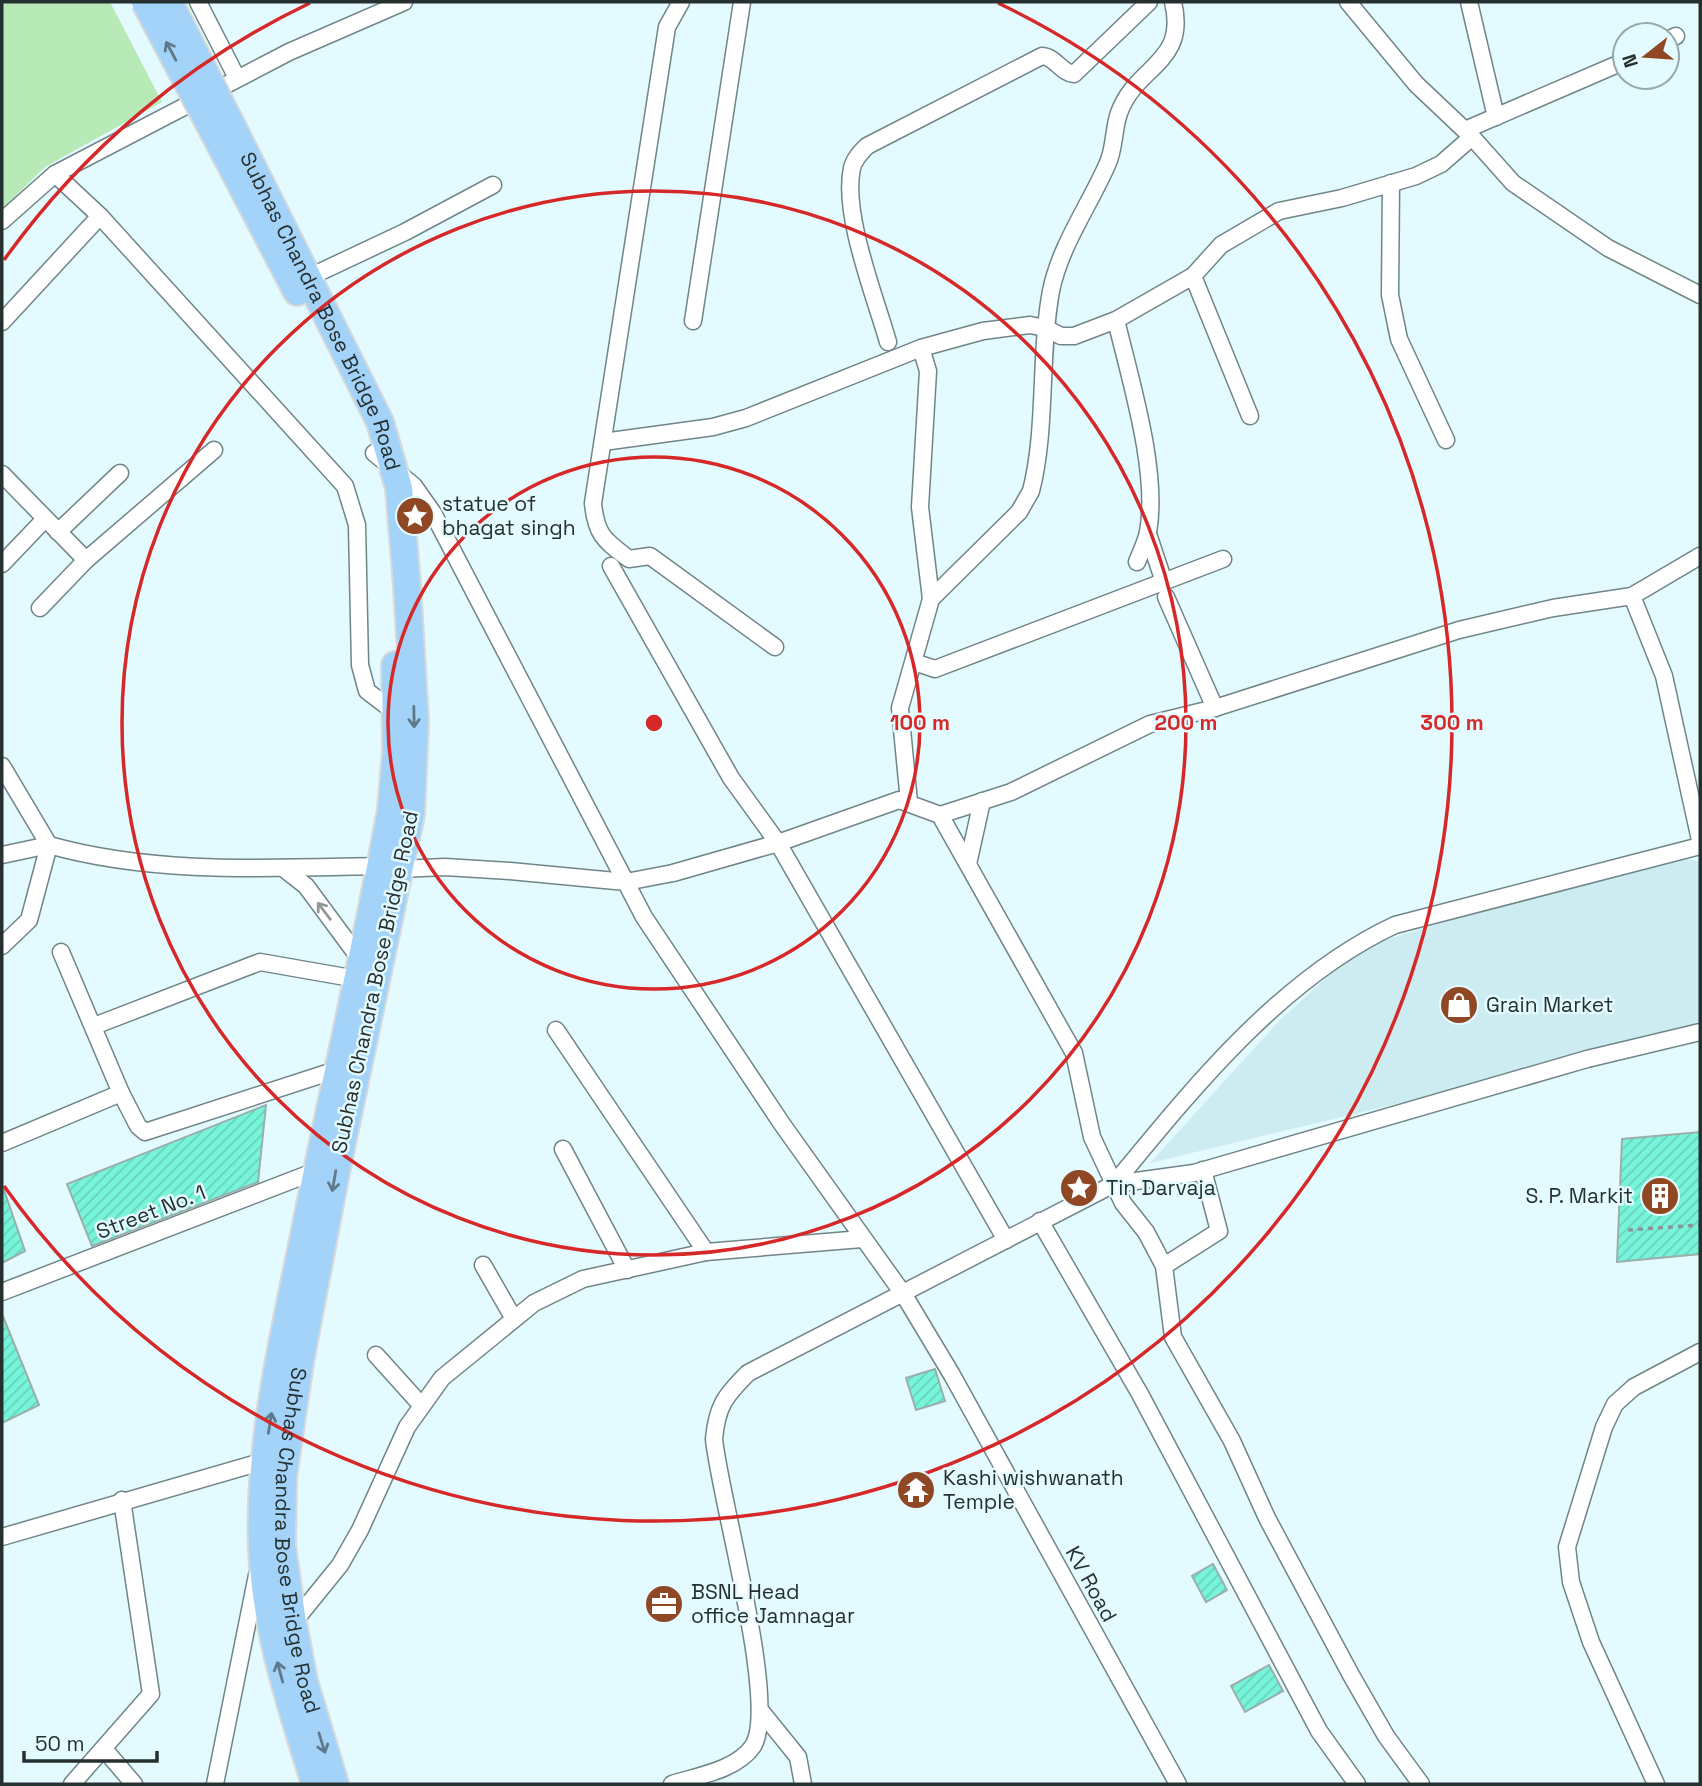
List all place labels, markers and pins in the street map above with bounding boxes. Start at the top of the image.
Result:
place label: statue of bhagat singh [442,490,576,541]
place icon: statue of bhagat singh [394,495,436,537]
centre of rings [642,711,666,735]
shop icon: Grain Market [1438,984,1480,1026]
place label: Grain Market [1486,991,1614,1018]
place icon: Tin Darvaja [1058,1167,1100,1209]
place label: Tin Darvaja [1106,1174,1216,1201]
building icon: S. P. Markit [1639,1175,1681,1217]
place label: S. P. Markit [1526,1182,1633,1209]
place label: Kashi wishwanath Temple [943,1464,1124,1515]
temple icon: Kashi wishwanath Temple [895,1469,937,1511]
place label: BSNL Head office Jamnagar [691,1578,855,1629]
office icon: BSNL Head office Jamnagar [643,1583,685,1625]

